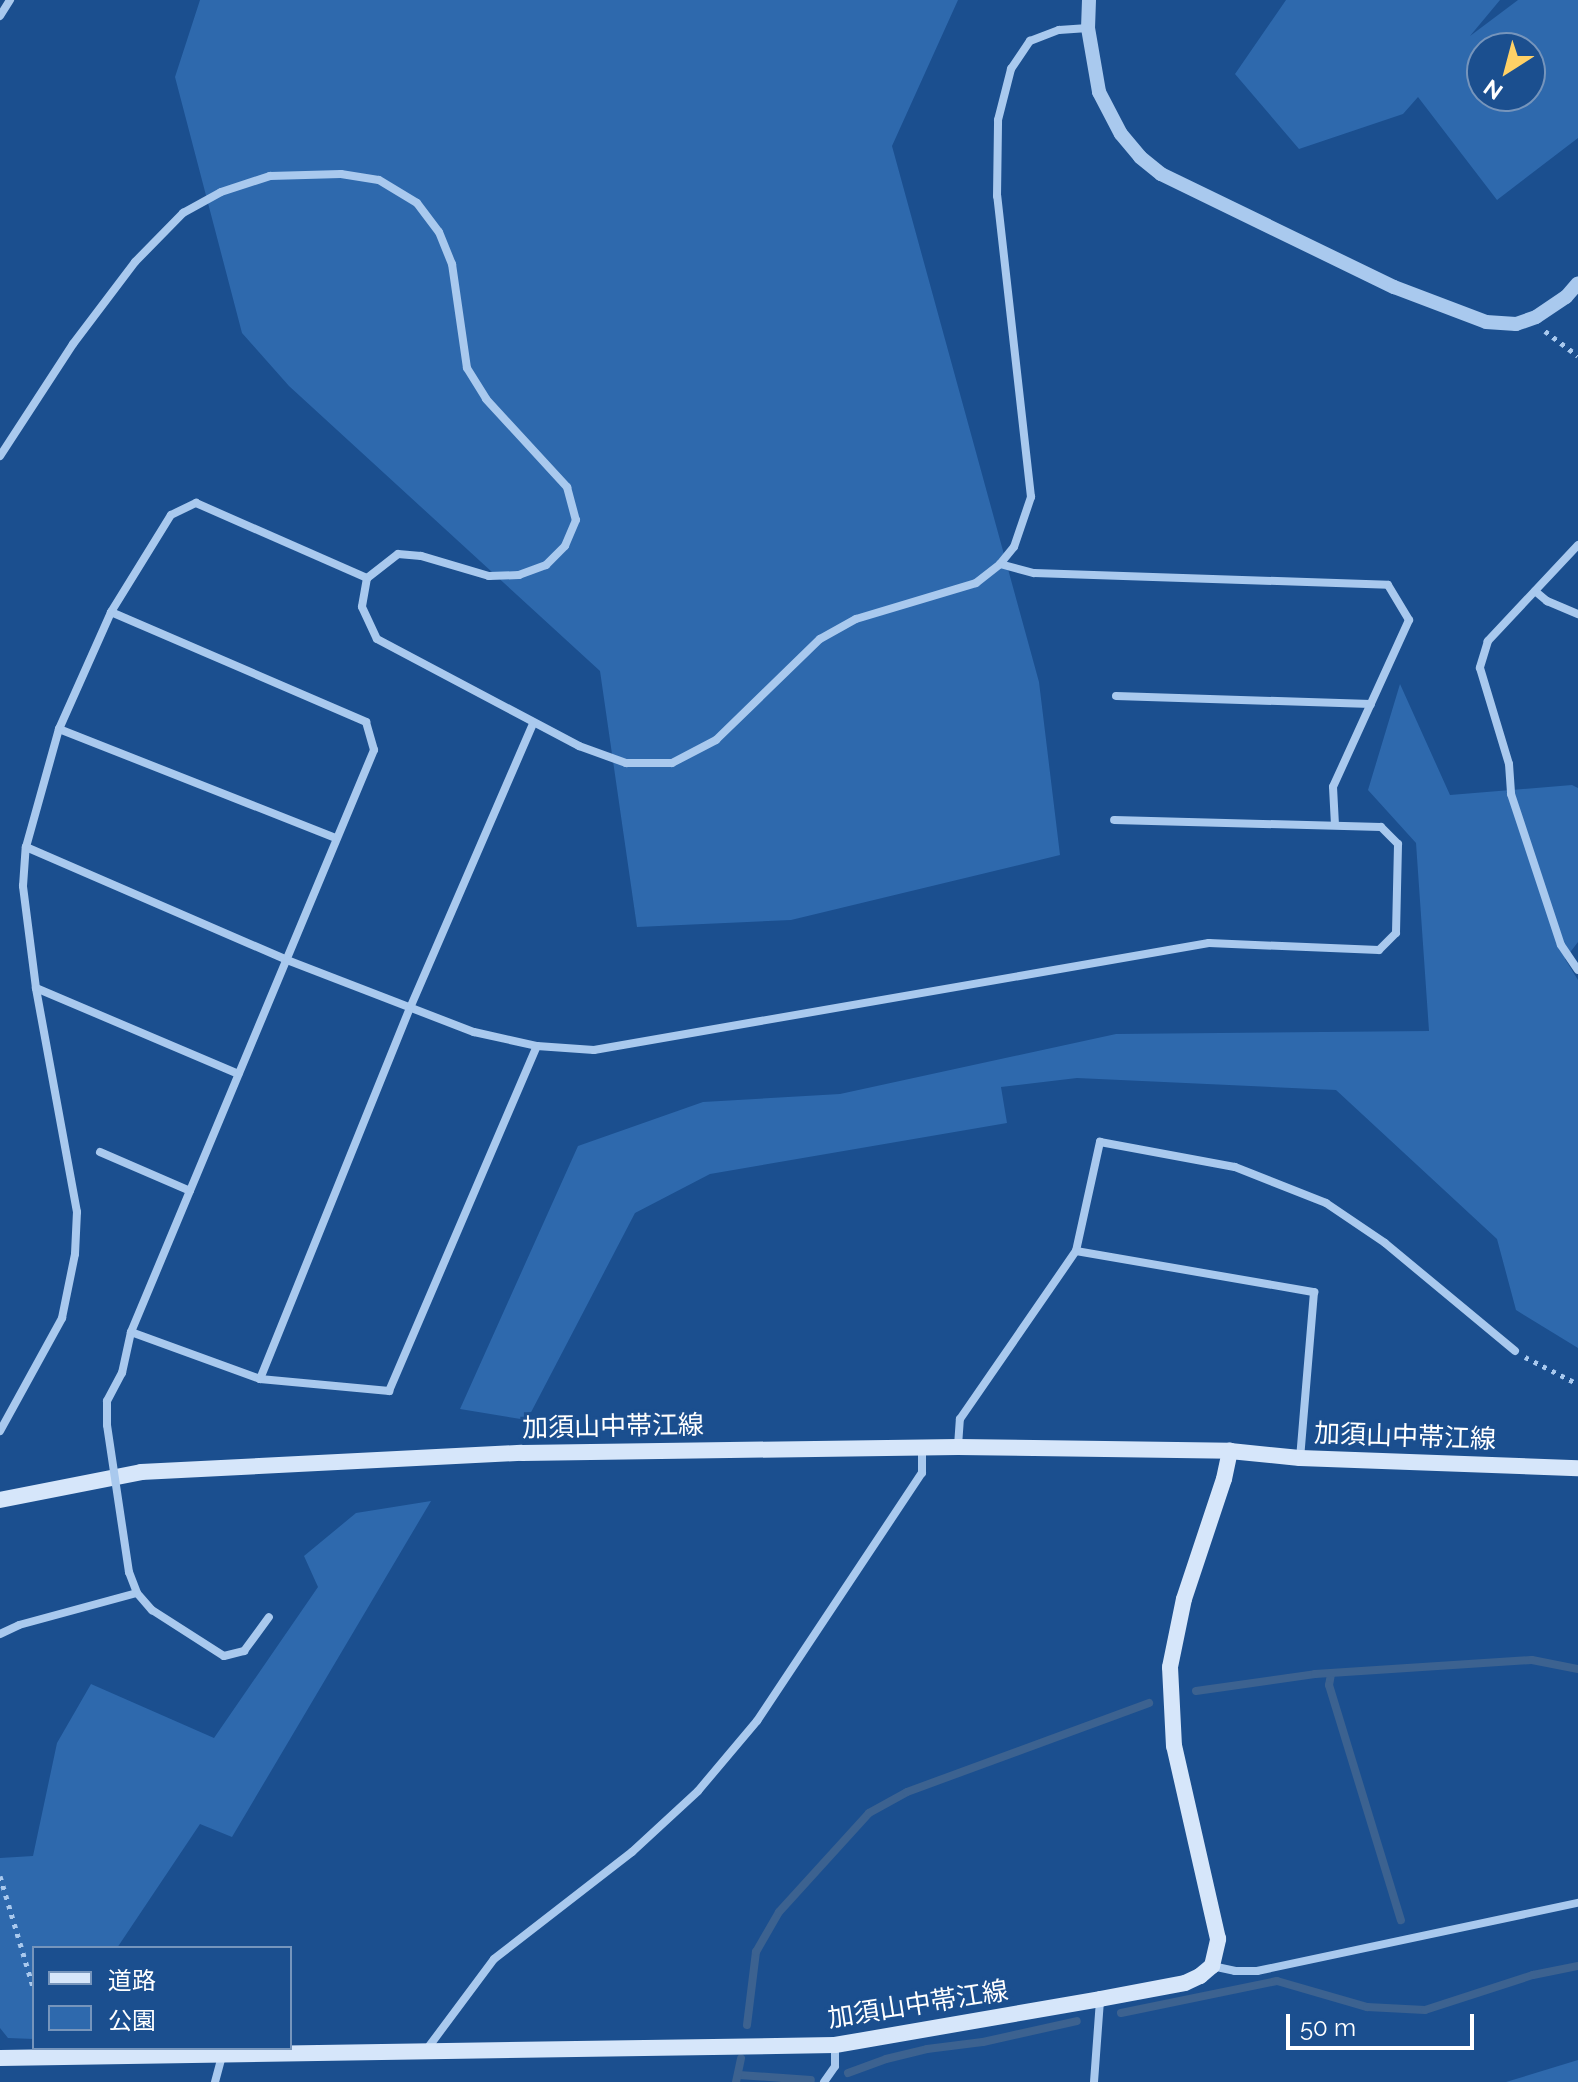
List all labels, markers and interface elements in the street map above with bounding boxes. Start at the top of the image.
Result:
north arrow [1466,32,1546,112]
text: N [1479,74,1508,105]
street label: 加須山中帯江線 [522,1410,704,1444]
street label: 加須山中帯江線 [1314,1418,1496,1456]
legend [32,1946,292,2050]
text: 道路 [108,1966,156,1995]
street label: 加須山中帯江線 [826,1975,1010,2035]
scale bar [1290,1998,1478,2048]
text: 公園 [108,2006,156,2035]
text: 50 m [1300,2013,1356,2042]

